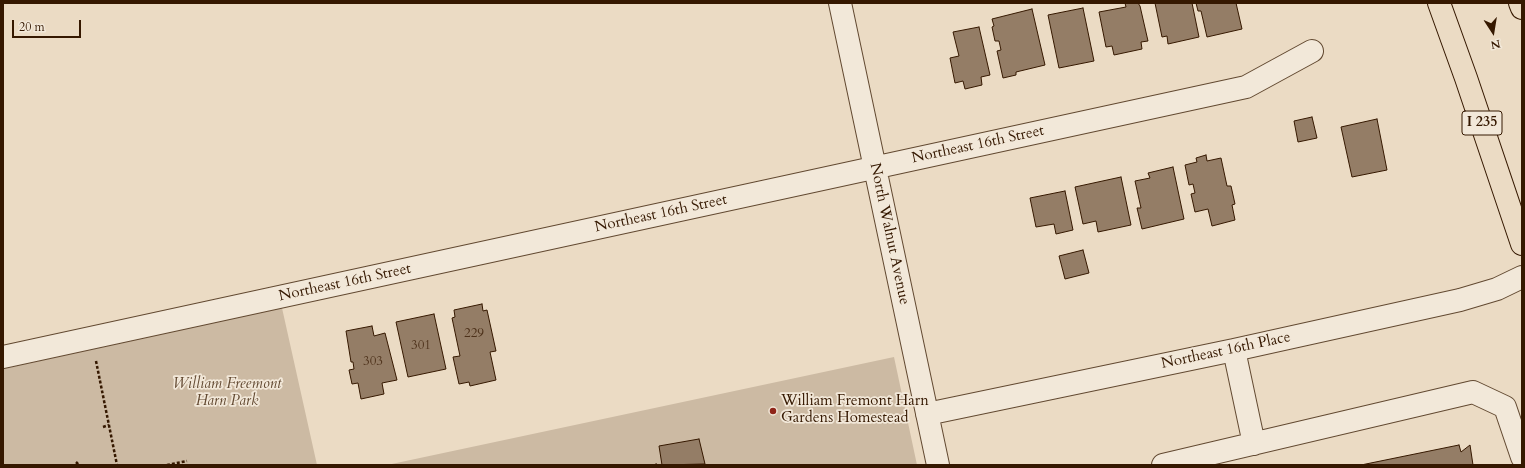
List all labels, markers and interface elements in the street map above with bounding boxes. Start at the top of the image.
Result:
scale bar [14,12,83,38]
north arrow [1473,12,1513,52]
text: 20 m [19,19,45,35]
text: N [1489,36,1502,53]
road number: I 235 [1462,111,1502,135]
street label: Northeast 16th Street [910,122,1046,168]
street label: North Walnut Avenue [865,162,913,306]
street label: Northeast 16th Street [593,191,729,237]
street label: Northeast 16th Street [277,260,413,306]
house number: 229 [464,326,484,342]
street label: Northeast 16th Place [1160,329,1292,373]
house number: 301 [411,338,431,354]
house number: 303 [363,354,383,370]
park label: William Freemont Harn Park [173,376,281,411]
place label: William Fremont Harn Gardens Homestead [781,393,929,428]
marker: William Fremont Harn Gardens Homestead [768,406,778,416]

